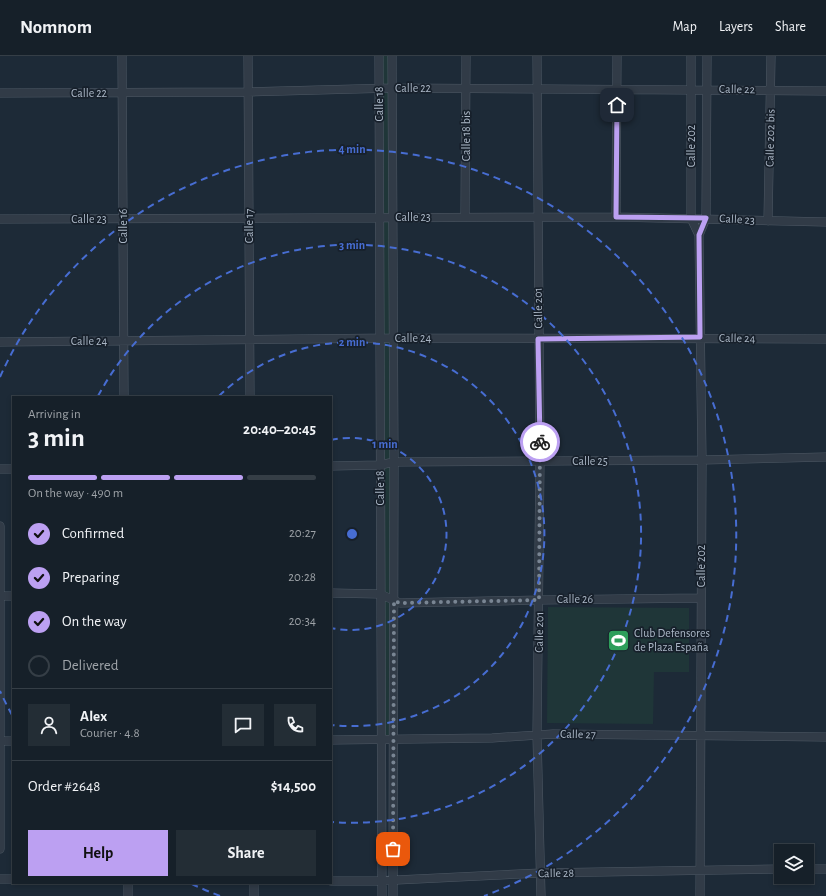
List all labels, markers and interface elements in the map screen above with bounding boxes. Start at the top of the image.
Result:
text: Nomnom [20,18,92,37]
text: Map [672,20,697,34]
text: Layers [719,20,753,34]
text: Share [775,20,806,34]
street label: Calle 22 [395,82,432,94]
street label: Calle 22 [719,83,756,95]
street label: Calle 18 [373,86,385,122]
street label: Calle 22 [71,87,108,99]
pin [600,88,634,122]
icon: home [606,94,628,116]
street label: Calle 202 bis [763,109,777,167]
street label: Calle 18 bis [460,111,472,161]
street label: Calle 202 [685,124,697,167]
text: 4 min [338,143,366,155]
street label: Calle 16 [117,208,129,244]
street label: Calle 17 [243,209,255,243]
street label: Calle 23 [395,211,431,223]
street label: Calle 23 [719,212,755,226]
street label: Calle 23 [71,213,107,225]
text: 3 min [339,239,365,251]
street label: Calle 201 [532,287,544,329]
street label: Calle 24 [395,332,431,344]
street label: Calle 24 [719,332,756,344]
street label: Calle 24 [71,335,107,347]
text: 2 min [339,336,365,348]
text: Arriving in [28,408,81,421]
text: 20:40–20:45 [243,422,316,437]
courier [520,422,560,462]
text: 3 min [28,425,85,451]
icon: bike [529,431,551,453]
text: 1 min [372,438,398,450]
street label: Calle 25 [572,455,608,467]
street label: Calle 18 [374,470,386,506]
text: On the way · 490 m [28,487,123,500]
icon: check [28,523,50,545]
text: Confirmed [62,526,124,541]
text: 20:27 [289,527,316,540]
centre of rings [345,527,359,541]
street label: Calle 202 [695,544,707,587]
icon: check [28,567,50,589]
text: Preparing [62,570,119,585]
text: 20:28 [288,571,316,584]
street label: Calle 26 [557,593,594,605]
icon: check [28,611,50,633]
street label: Calle 201 [533,611,545,653]
text: On the way [62,614,127,629]
text: 20:34 [289,615,316,628]
sports icon: Club Defensores de Plaza España [605,627,631,653]
place label: Club Defensores de Plaza España [634,627,710,653]
text: Delivered [62,658,119,673]
button: person [28,704,70,746]
button: chat [222,704,264,746]
button: phone [274,704,316,746]
text: Alex [80,709,107,724]
text: Courier · 4.8 [80,727,140,740]
street label: Calle 27 [560,728,596,740]
text: Order #2648 [28,779,100,794]
text: $14,500 [271,779,316,794]
button: Help [28,830,168,876]
button: Share [176,830,316,876]
pin [376,832,410,866]
icon: bag [382,838,404,860]
map controls [774,844,814,884]
button: layers [774,844,814,884]
street label: Calle 28 [538,867,575,879]

